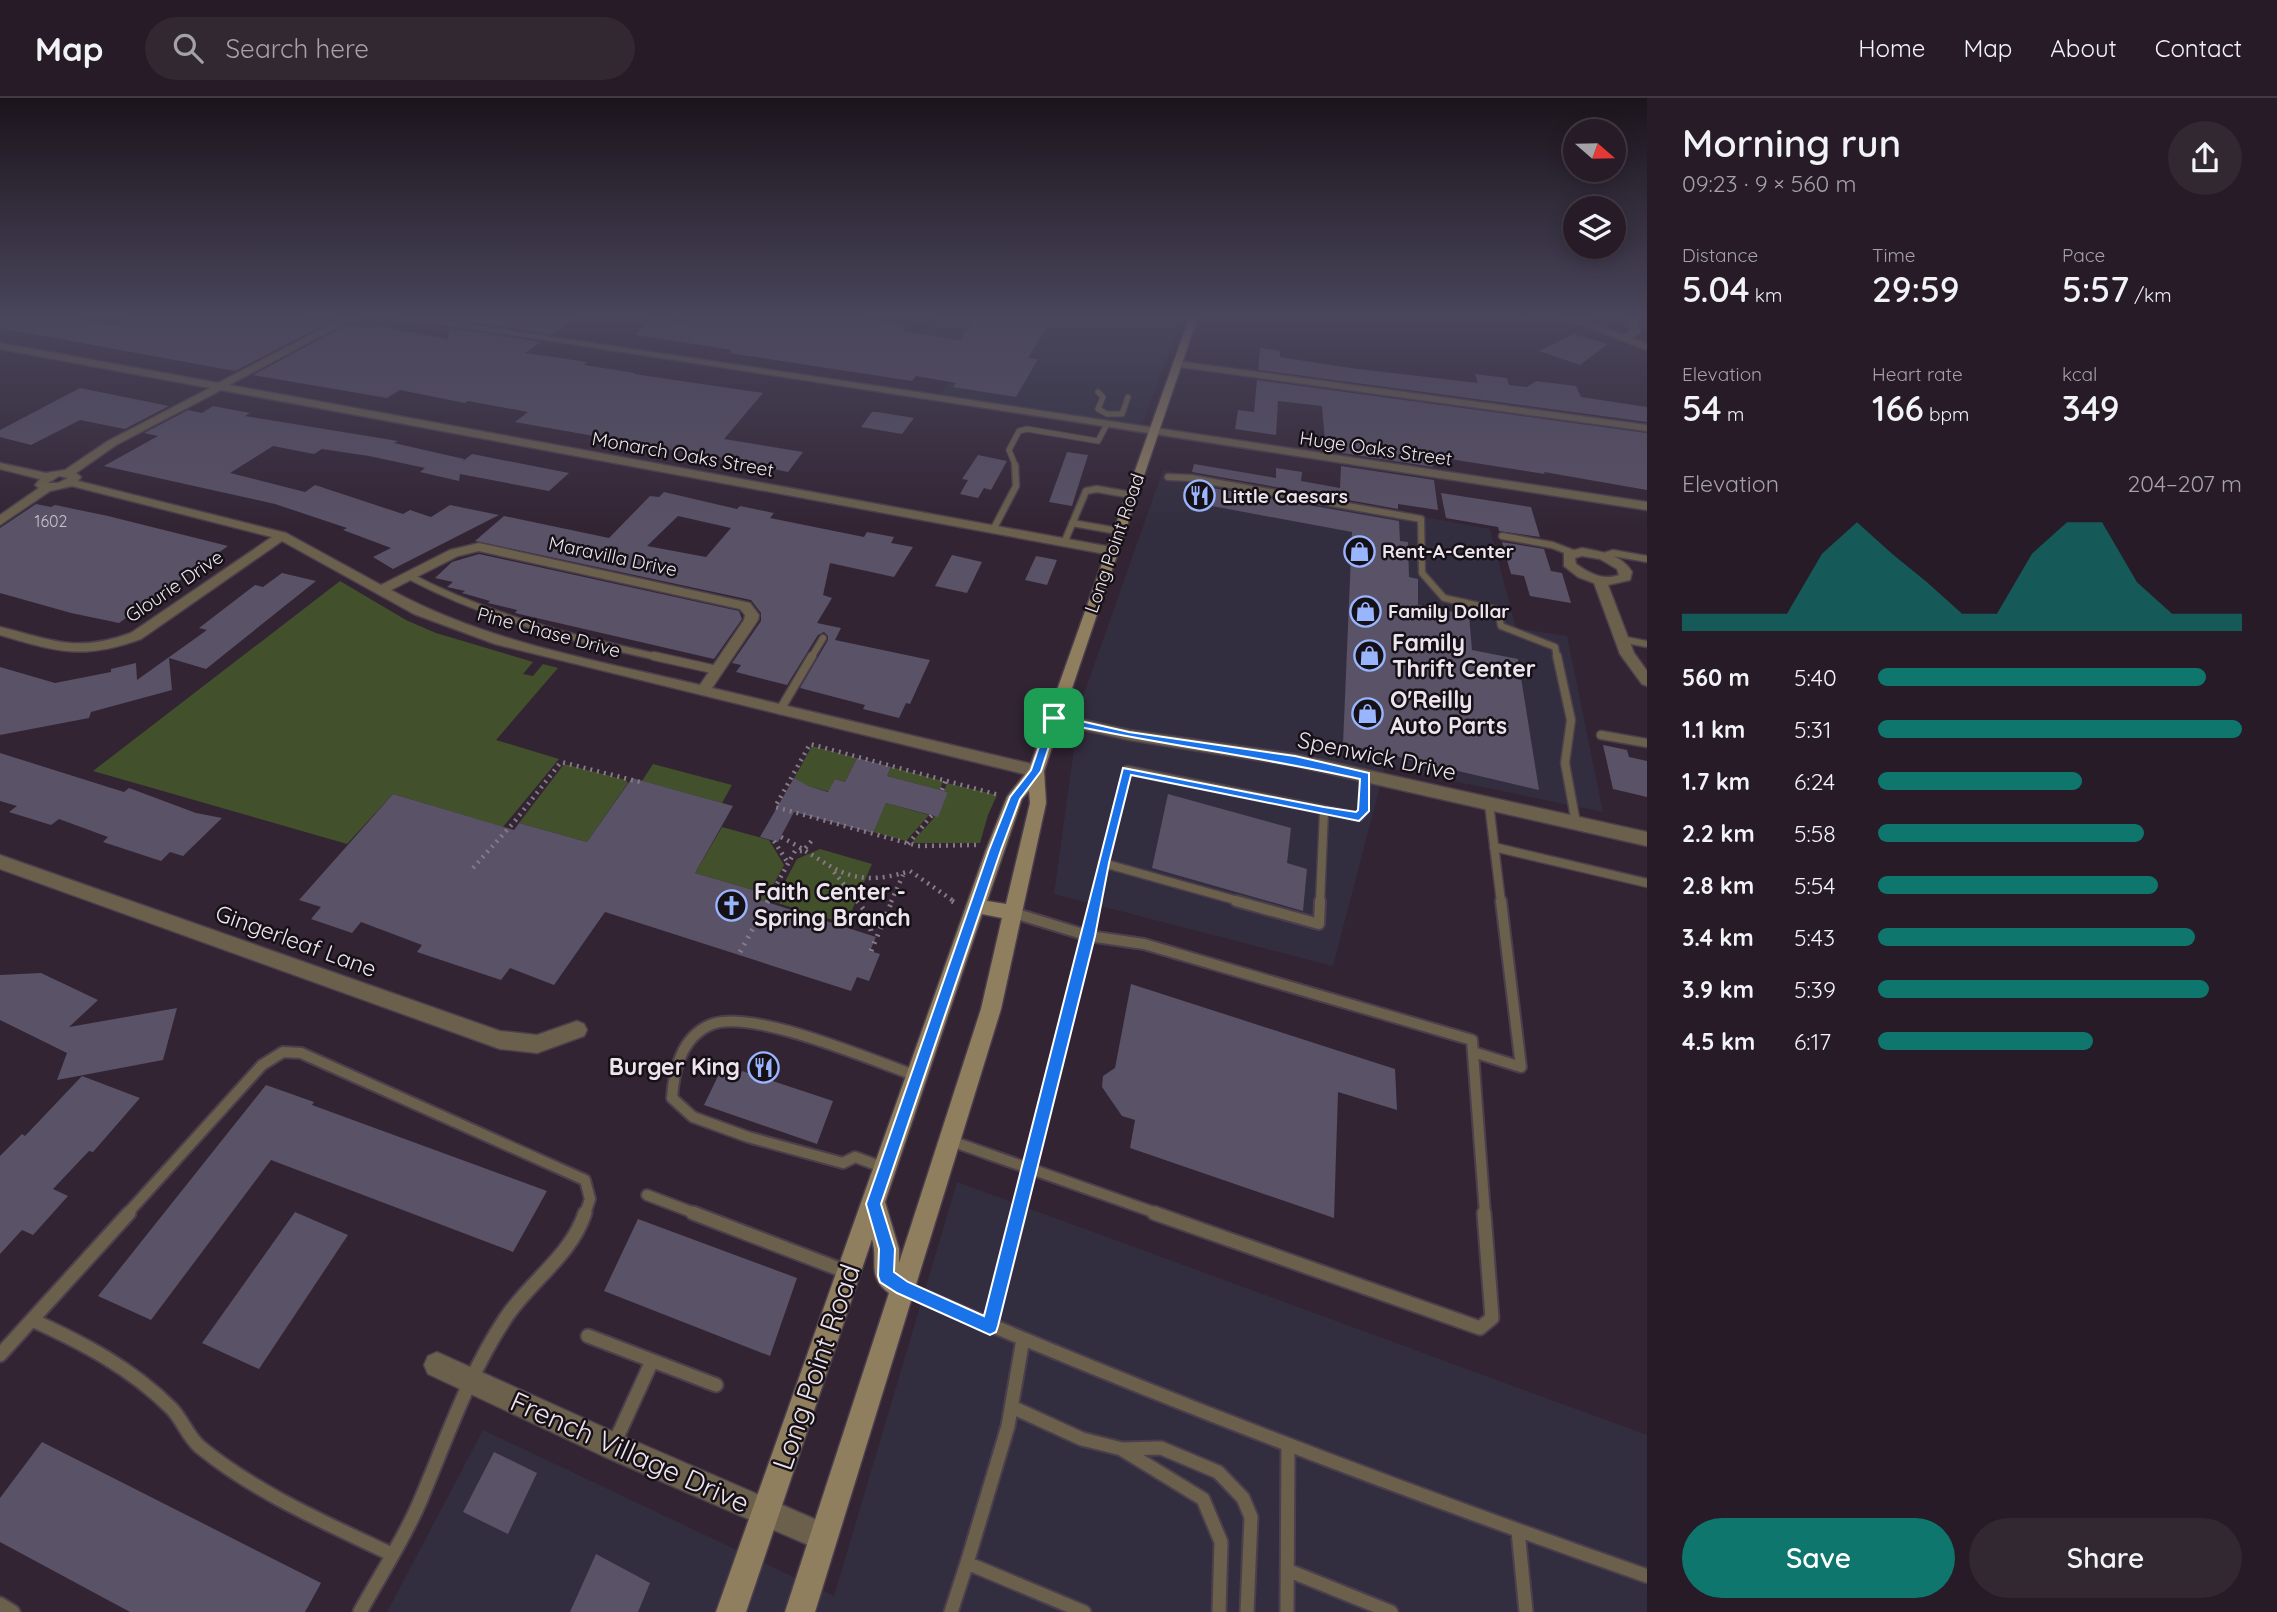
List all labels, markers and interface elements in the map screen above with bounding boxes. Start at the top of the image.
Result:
search box [145,17,635,80]
text: Map [35,28,103,69]
icon: search [169,29,207,67]
text: Search here [225,32,369,65]
text: Home [1858,33,1925,63]
text: Map [1963,33,2012,63]
text: About [2050,33,2117,63]
text: Contact [2155,33,2242,63]
north arrow [1563,119,1626,182]
map controls [1563,119,1626,259]
text: Morning run [1682,119,1901,167]
button: share [2168,121,2242,195]
text: 09:23 · 9 × 560 m [1682,169,1857,198]
button: layers [1563,196,1626,259]
text: Distance [1682,243,1758,267]
text: Time [1872,243,1916,267]
text: Pace [2062,243,2105,267]
text: 5.04 [1682,267,1750,311]
text: 29:59 [1872,267,1960,311]
text: 5:57 [2062,267,2129,311]
text: km [1750,283,1782,307]
text: /km [2129,283,2172,307]
text: Elevation [1682,362,1762,386]
text: Heart rate [1872,362,1963,386]
text: kcal [2062,362,2097,386]
text: 54 [1682,386,1722,430]
text: 166 [1872,386,1924,430]
text: 349 [2062,386,2120,430]
text: m [1722,402,1744,426]
text: bpm [1924,402,1969,426]
street label: Huge Oaks Street [1298,425,1454,471]
street label: Monarch Oaks Street [590,426,776,482]
text: Elevation [1682,469,1779,498]
text: 204–207 m [2128,469,2242,498]
street label: Long Point Road [1079,470,1149,616]
restaurant icon: Little Caesars [1182,479,1216,513]
place label: Little Caesars [1222,484,1348,508]
house number: 1602 [35,511,68,531]
street label: Maravilla Drive [546,531,680,581]
shop icon: Rent-A-Center [1342,534,1376,568]
place label: Rent-A-Center [1382,539,1514,563]
street label: Glourie Drive [121,545,227,627]
shop icon: Family Dollar [1348,594,1382,628]
place label: Family Dollar [1388,599,1510,623]
street label: Pine Chase Drive [475,601,623,663]
place label: Family Thrift Center [1392,628,1536,683]
shop icon: Family Thrift Center [1352,639,1386,673]
text: 560 m [1682,663,1750,692]
text: 5:40 [1794,663,1837,692]
place label: O'Reilly Auto Parts [1390,685,1507,740]
pin [1024,688,1084,748]
shop icon: O'Reilly Auto Parts [1350,696,1384,730]
icon: arrive [1035,699,1073,737]
text: 1.1 km [1682,715,1745,744]
text: 5:31 [1794,715,1831,744]
street label: Spenwick Drive [1295,725,1459,786]
text: 1.7 km [1682,767,1750,796]
text: 6:24 [1794,767,1835,796]
text: 2.2 km [1682,819,1755,848]
text: 5:58 [1794,819,1836,848]
text: 2.8 km [1682,871,1754,900]
text: 5:54 [1794,871,1836,900]
place label: Faith Center - Spring Branch [754,877,911,932]
church icon: Faith Center - Spring Branch [714,888,748,922]
street label: Gingerleaf Lane [212,898,381,983]
text: 3.4 km [1682,923,1754,952]
text: 5:43 [1794,923,1835,952]
text: 3.9 km [1682,975,1754,1004]
text: 5:39 [1794,975,1836,1004]
text: 4.5 km [1682,1027,1755,1056]
text: 6:17 [1794,1027,1831,1056]
restaurant icon: Burger King [746,1050,780,1084]
place label: Burger King [609,1052,740,1081]
street label: Long Point Road [764,1259,867,1474]
street label: French Village Drive [505,1383,755,1520]
button: Save [1682,1518,1955,1598]
button: Share [1969,1518,2242,1598]

